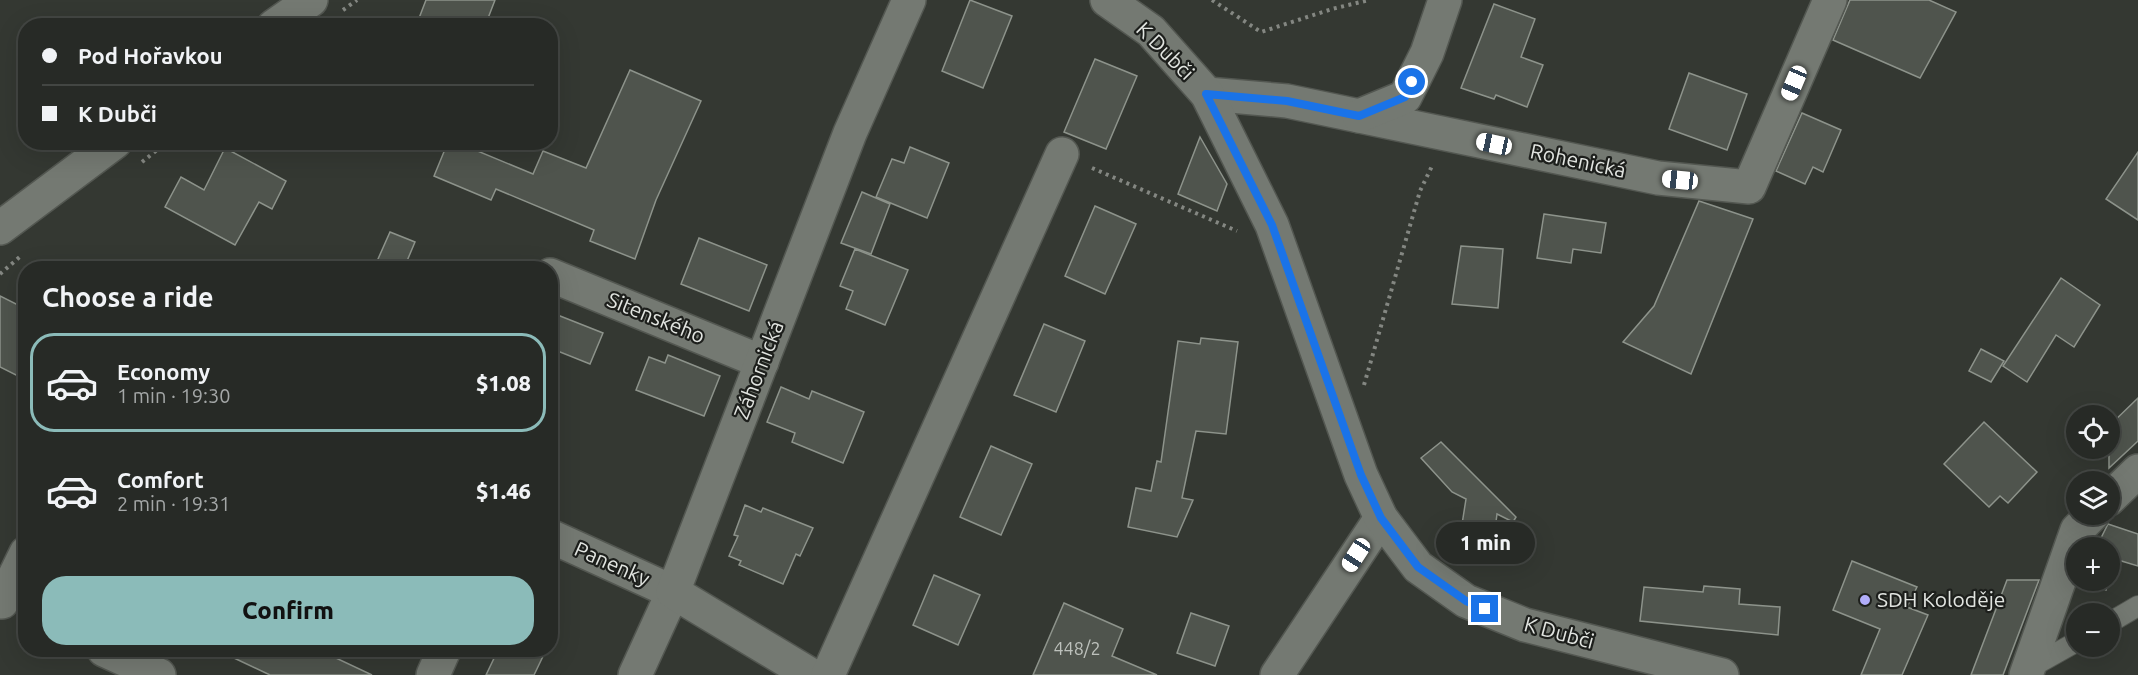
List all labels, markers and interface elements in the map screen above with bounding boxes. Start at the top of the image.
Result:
street label: K Dubči [1132,17,1199,84]
text: Pod Hořavkou [78,43,223,68]
car [1779,63,1809,103]
route start [1398,68,1425,95]
text: K Dubči [78,101,157,126]
car [1475,131,1513,157]
street label: Rohenická [1528,138,1628,182]
car [1661,169,1699,191]
text: Choose a ride [42,282,214,312]
street label: Sitenského [604,287,709,348]
street label: Záhornická [728,317,788,422]
icon: car [45,356,99,410]
text: Economy [117,359,210,384]
text: $1.08 [476,370,531,395]
text: 1 min · 19:30 [117,384,231,407]
map controls [2066,405,2120,657]
button: locate [2066,405,2120,459]
icon: car [45,464,99,518]
text: Comfort [117,467,204,492]
button: layers [2066,471,2120,525]
text: $1.46 [476,478,531,503]
text: 2 min · 19:31 [117,492,231,515]
callout: 1 min [1436,522,1534,564]
text: 1 min [1460,531,1511,554]
car [1339,535,1373,575]
street label: Panenky [571,536,654,590]
button: + [2066,537,2120,591]
button: Confirm [42,576,534,645]
place label: SDH Koloděje [1877,587,2005,611]
marker: SDH Koloděje [1858,593,1872,607]
route end [1471,595,1498,622]
button: − [2066,603,2120,657]
street label: K Dubči [1522,611,1597,653]
house number: 448/2 [1053,638,1101,658]

